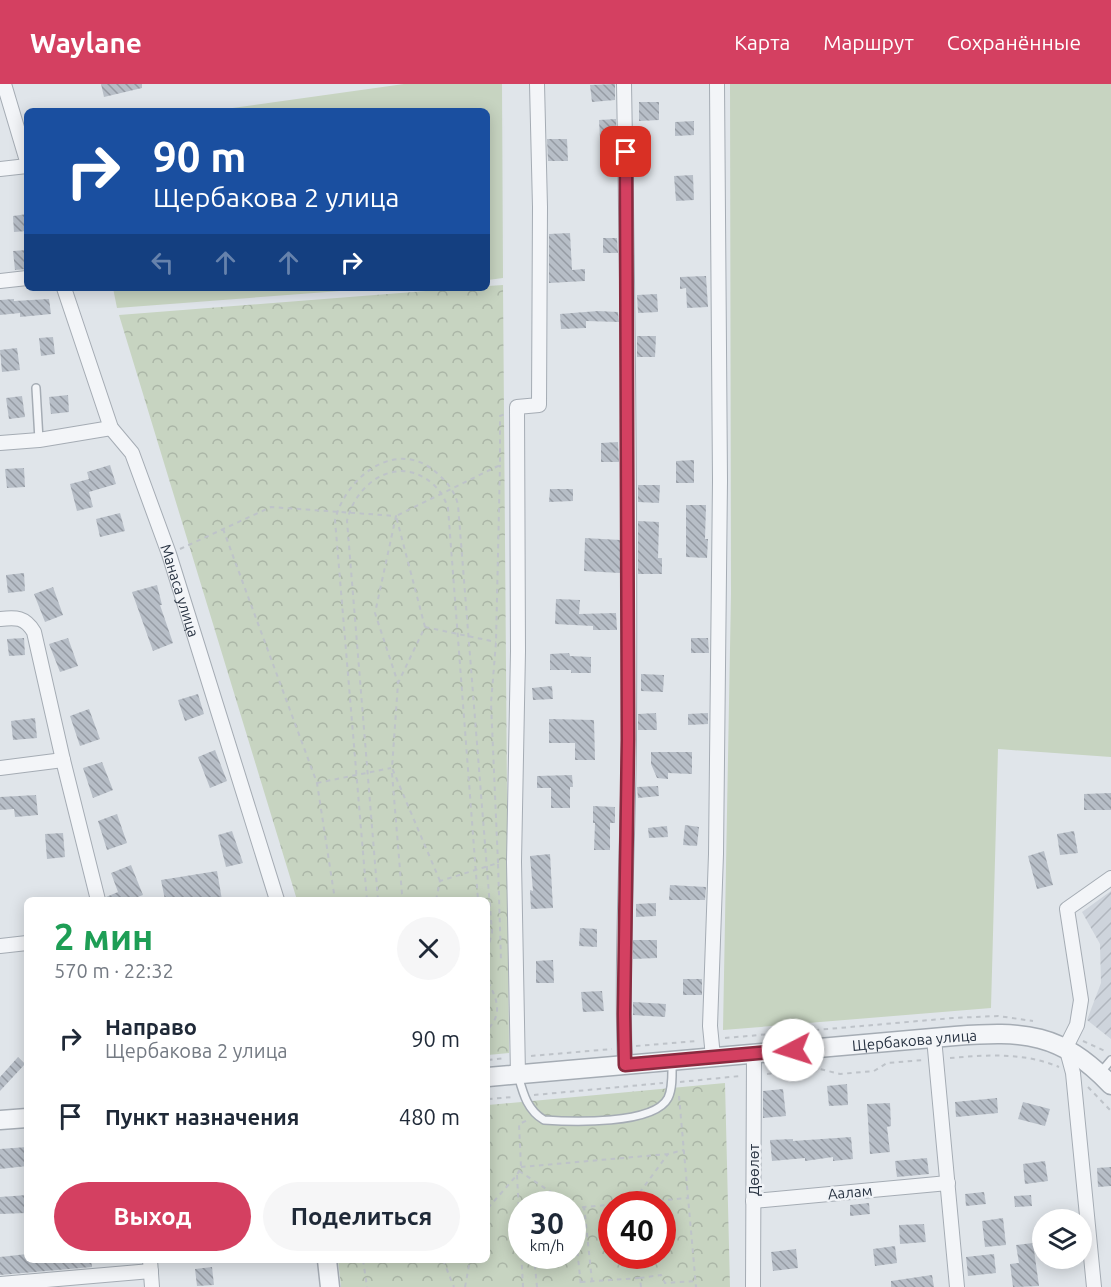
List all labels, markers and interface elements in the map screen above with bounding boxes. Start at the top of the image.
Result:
text: Waylane [30,27,142,58]
text: Карта [734,30,790,54]
text: Маршрут [823,30,914,54]
text: Сохранённые [947,30,1081,54]
pin [600,126,651,177]
icon: right [54,132,132,210]
text: 90 m [153,133,247,180]
icon: arrive [609,135,642,168]
text: Щербакова 2 улица [153,182,399,212]
icon: left [146,246,179,279]
icon: ahead [209,246,242,279]
icon: ahead [272,246,305,279]
icon: right [335,246,368,279]
street label: Манаса улица [158,542,203,639]
text: 2 мин [54,916,153,957]
button: close [397,917,460,980]
text: 570 m · 22:32 [54,959,174,982]
text: Направо [105,1014,197,1039]
position arrow [761,1018,825,1082]
icon: right [54,1022,87,1055]
text: 90 m [411,1026,460,1051]
street label: Щербакова улица [851,1026,977,1054]
text: Щербакова 2 улица [105,1039,288,1062]
icon: arrive [54,1100,87,1133]
text: Пункт назначения [105,1104,299,1129]
text: 480 m [399,1104,460,1129]
street label: Дөөлөт [745,1144,762,1196]
button: Выход [54,1182,251,1251]
button: Поделиться [263,1182,460,1251]
street label: Аалам [827,1182,873,1202]
speed limit sign: 40 [598,1191,676,1269]
text: 30 [530,1206,564,1240]
map controls [1032,1209,1092,1269]
button: layers [1032,1209,1092,1269]
text: km/h [530,1237,564,1254]

